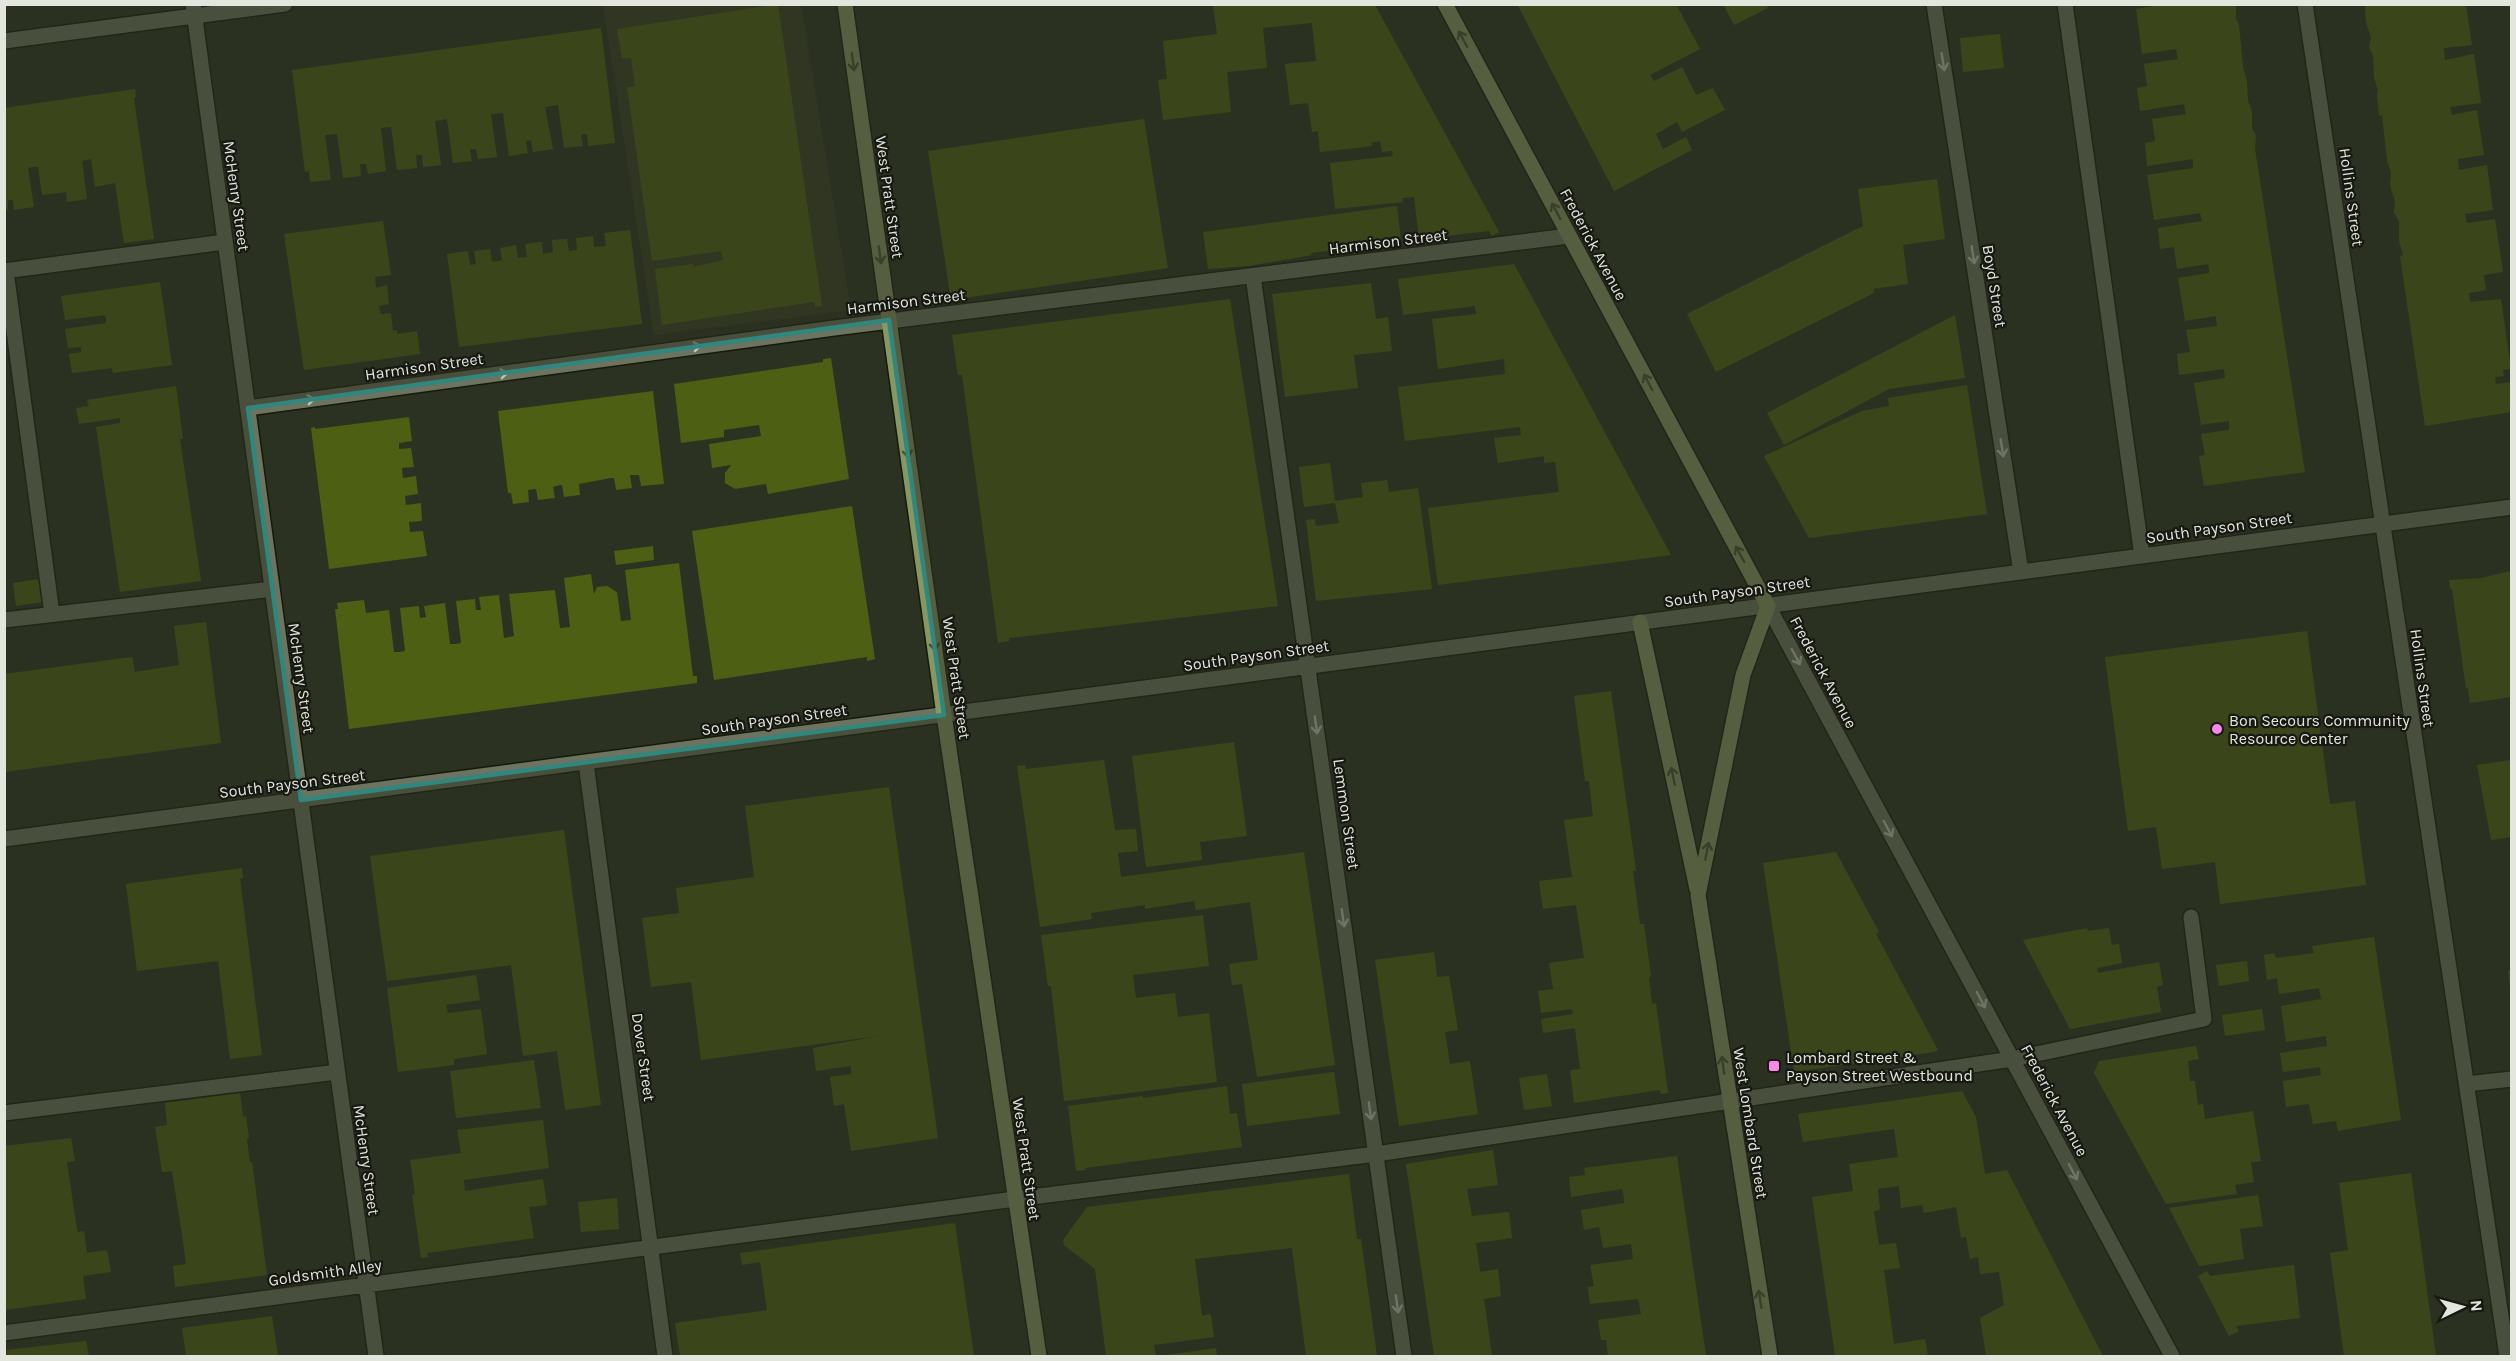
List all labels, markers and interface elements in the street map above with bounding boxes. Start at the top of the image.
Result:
one-way arrow [1457,31,1469,48]
one-way arrow [847,52,858,72]
one-way arrow [1938,52,1949,72]
street label: West Pratt Street [872,135,908,260]
street label: McHenry Street [219,140,254,253]
street label: Hollins Street [2335,147,2368,247]
street label: Frederick Avenue [1556,185,1631,304]
one-way arrow [1550,202,1561,220]
street label: Harmison Street [1328,225,1449,258]
street label: Boyd Street [1979,243,2010,329]
one-way arrow [875,245,886,265]
one-way arrow [1967,245,1978,264]
street label: Harmison Street [846,285,967,318]
one-way arrow [682,341,702,352]
street label: Harmison Street [364,349,485,384]
one-way arrow [489,368,509,379]
one-way arrow [1642,374,1653,392]
one-way arrow [296,395,315,406]
one-way arrow [1997,437,2008,457]
one-way arrow [902,438,913,458]
street label: South Payson Street [2145,508,2293,547]
one-way arrow [1734,546,1746,563]
street label: South Payson Street [1663,572,1811,611]
street label: Frederick Avenue [1786,613,1861,732]
street label: West Pratt Street [939,616,975,741]
street label: McHenry Street [284,622,319,735]
street label: Hollins Street [2406,628,2439,728]
one-way arrow [929,631,940,651]
street label: South Payson Street [1182,636,1330,675]
one-way arrow [1790,648,1802,665]
street label: South Payson Street [700,700,848,739]
place label: Bon Secours Community Resource Center [2229,711,2410,748]
one-way arrow [1310,714,1321,734]
marker: Bon Secours Community Resource Center [2210,722,2224,736]
street label: Lemmon Street [1329,757,1364,871]
street label: South Payson Street [218,765,366,802]
one-way arrow [1667,767,1678,787]
one-way arrow [1882,820,1894,837]
one-way arrow [1702,842,1713,862]
one-way arrow [1338,907,1349,927]
one-way arrow [1976,991,1987,1009]
street label: Dover Street [628,1012,659,1102]
street label: Frederick Avenue [2017,1041,2092,1160]
street label: West Lombard Street [1729,1046,1772,1200]
place label: Lombard Street & Payson Street Westbound [1786,1048,1973,1085]
one-way arrow [1718,1055,1729,1075]
marker: Lombard Street & Payson Street Westbound [1767,1059,1781,1073]
street label: West Pratt Street [1009,1097,1045,1222]
one-way arrow [1365,1100,1376,1120]
street label: McHenry Street [349,1104,384,1217]
one-way arrow [2067,1163,2079,1180]
street label: Goldsmith Alley [267,1255,384,1290]
north arrow [2432,1277,2492,1337]
one-way arrow [1755,1289,1766,1309]
one-way arrow [1391,1294,1402,1313]
text: N [2466,1299,2486,1312]

